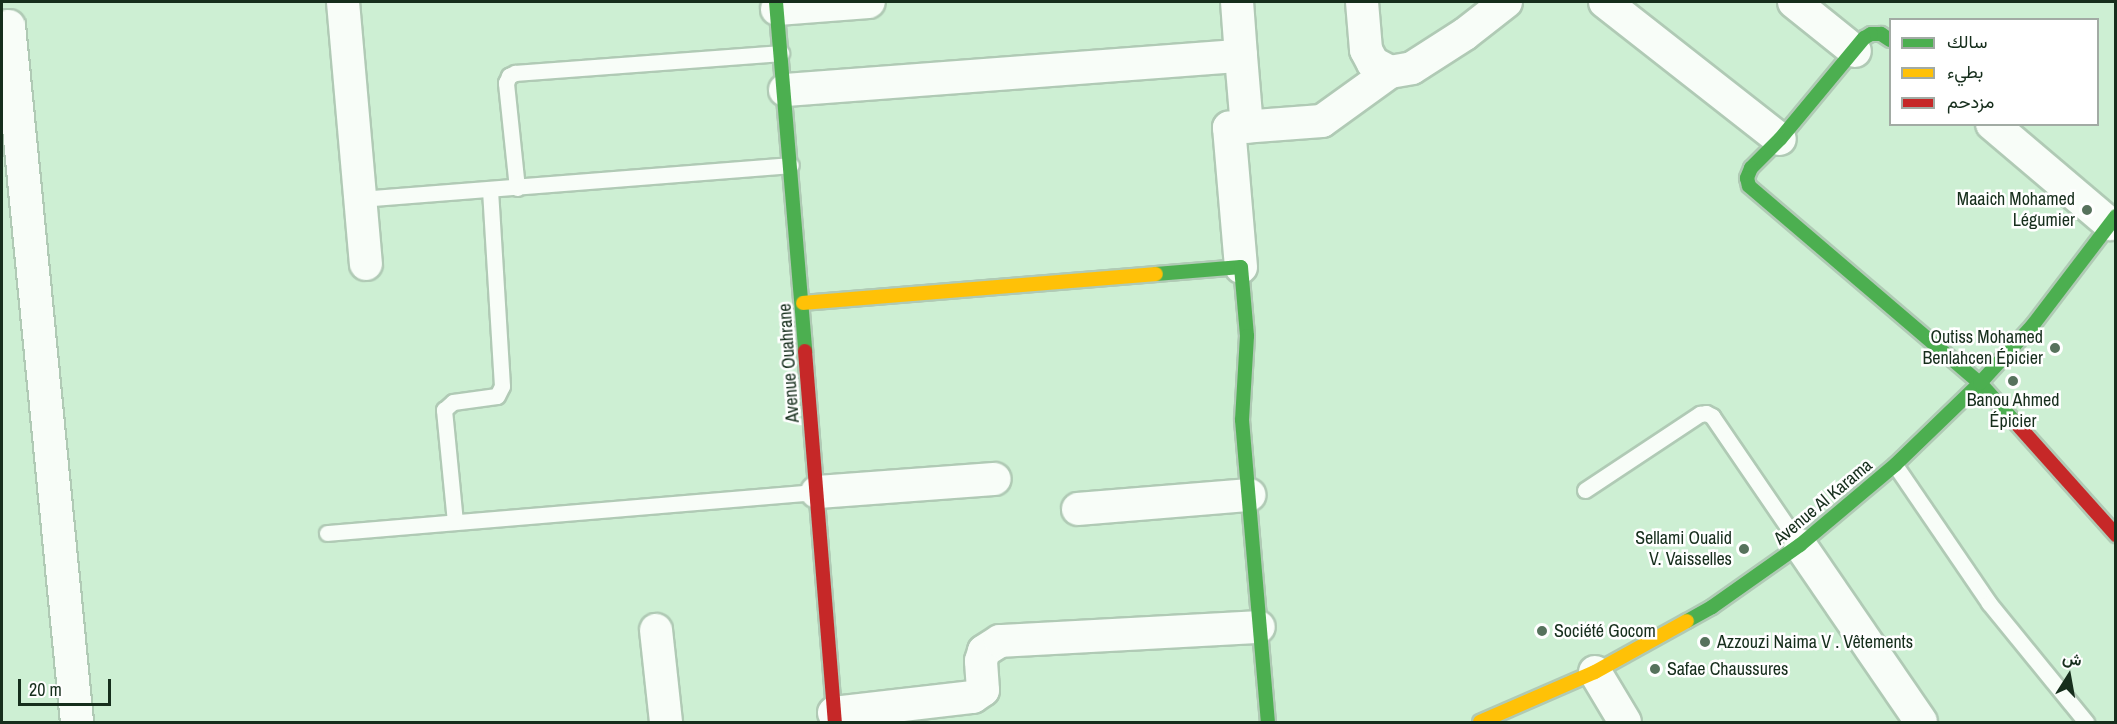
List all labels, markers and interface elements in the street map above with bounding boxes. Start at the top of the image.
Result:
legend [1889,18,2099,126]
text: سالك [1947,29,1987,54]
text: بطيء [1947,59,1983,84]
text: مزدحم [1947,89,1994,114]
place label: Maaich Mohamed Légumier [1957,189,2075,232]
marker: Maaich Mohamed Légumier [2080,203,2094,217]
street label: Avenue Ouahrane [774,303,804,423]
place label: Outiss Mohamed Benlahcen Épicier [1922,327,2043,370]
marker: Outiss Mohamed Benlahcen Épicier [2048,341,2062,355]
marker: Banou Ahmed Épicier [2006,374,2020,388]
place label: Banou Ahmed Épicier [1966,390,2060,432]
street label: Avenue Al Karama [1769,454,1877,550]
place label: Sellami Oualid V. Vaisselles [1635,528,1732,570]
marker: Sellami Oualid V. Vaisselles [1737,542,1751,556]
place label: Société Gocom [1554,620,1656,642]
marker: Société Gocom [1535,624,1549,638]
place label: Azzouzi Naima V . Vêtements [1717,631,1913,653]
marker: Azzouzi Naima V . Vêtements [1698,635,1712,649]
north arrow [2039,646,2099,706]
text: ش [2061,646,2084,671]
place label: Safae Chaussures [1667,658,1788,680]
marker: Safae Chaussures [1648,662,1662,676]
scale bar [21,667,114,705]
text: 20 m [29,677,62,702]

